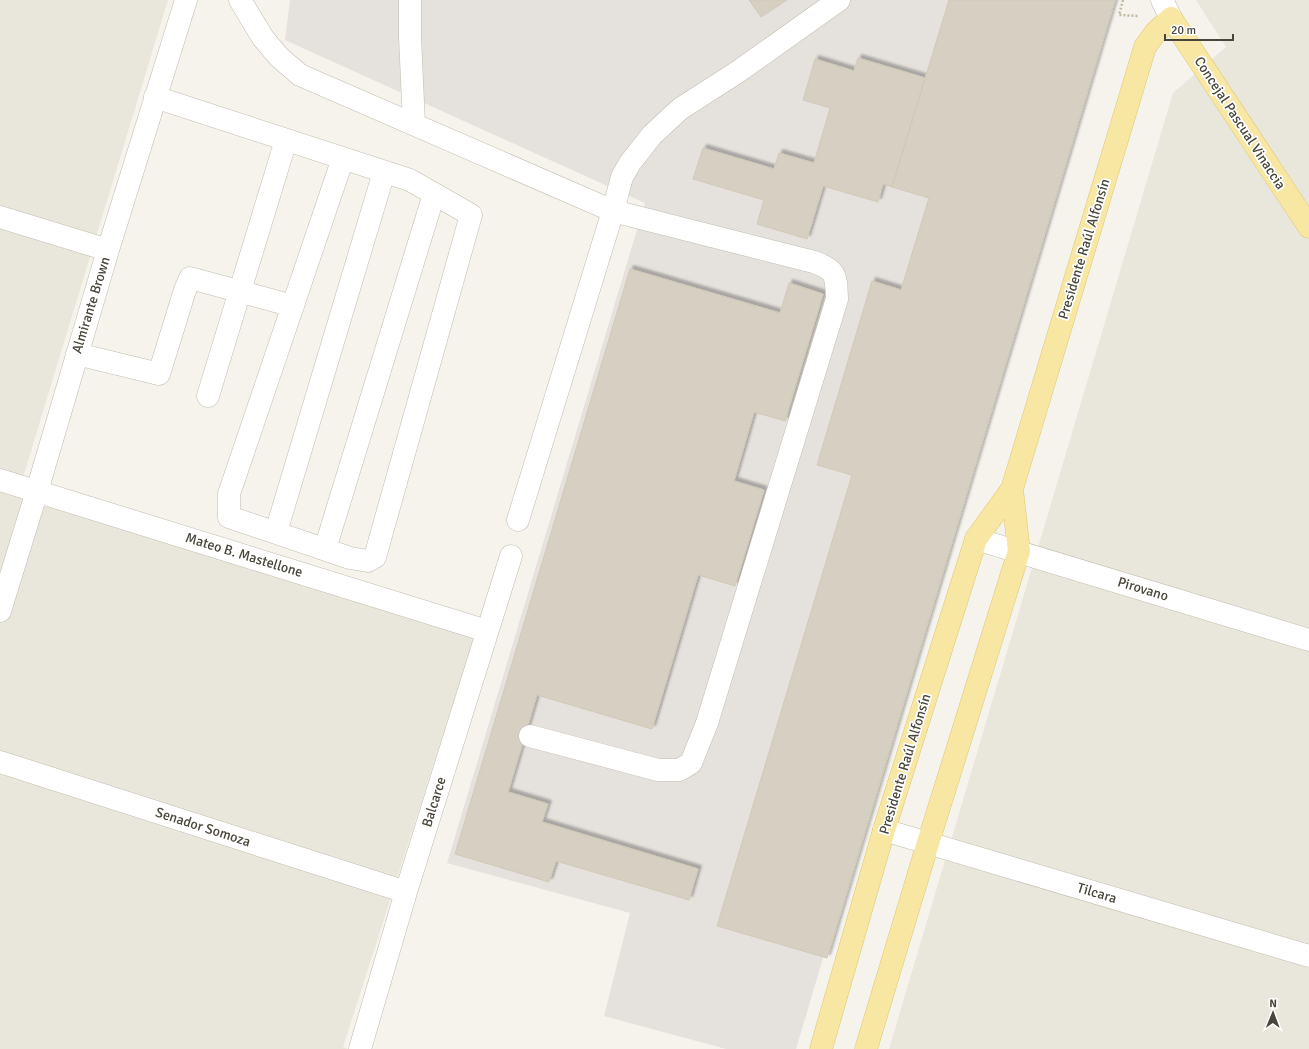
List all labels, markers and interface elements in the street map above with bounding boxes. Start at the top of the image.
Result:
scale bar [1165,16,1233,42]
text: 20 m [1171,23,1196,38]
street label: Concejal Pascual Vinaccia [1191,53,1289,193]
street label: Presidente Raúl Alfonsín [1054,177,1114,321]
street label: Almirante Brown [68,255,114,355]
street label: Mateo B. Mastellone [183,529,305,581]
street label: Pirovano [1116,573,1170,605]
street label: Presidente Raúl Alfonsín [875,692,935,836]
street label: Balcarce [418,775,450,829]
street label: Senador Somoza [153,804,253,850]
street label: Tilcara [1075,879,1119,907]
north arrow [1253,993,1293,1033]
text: N [1269,997,1277,1010]

